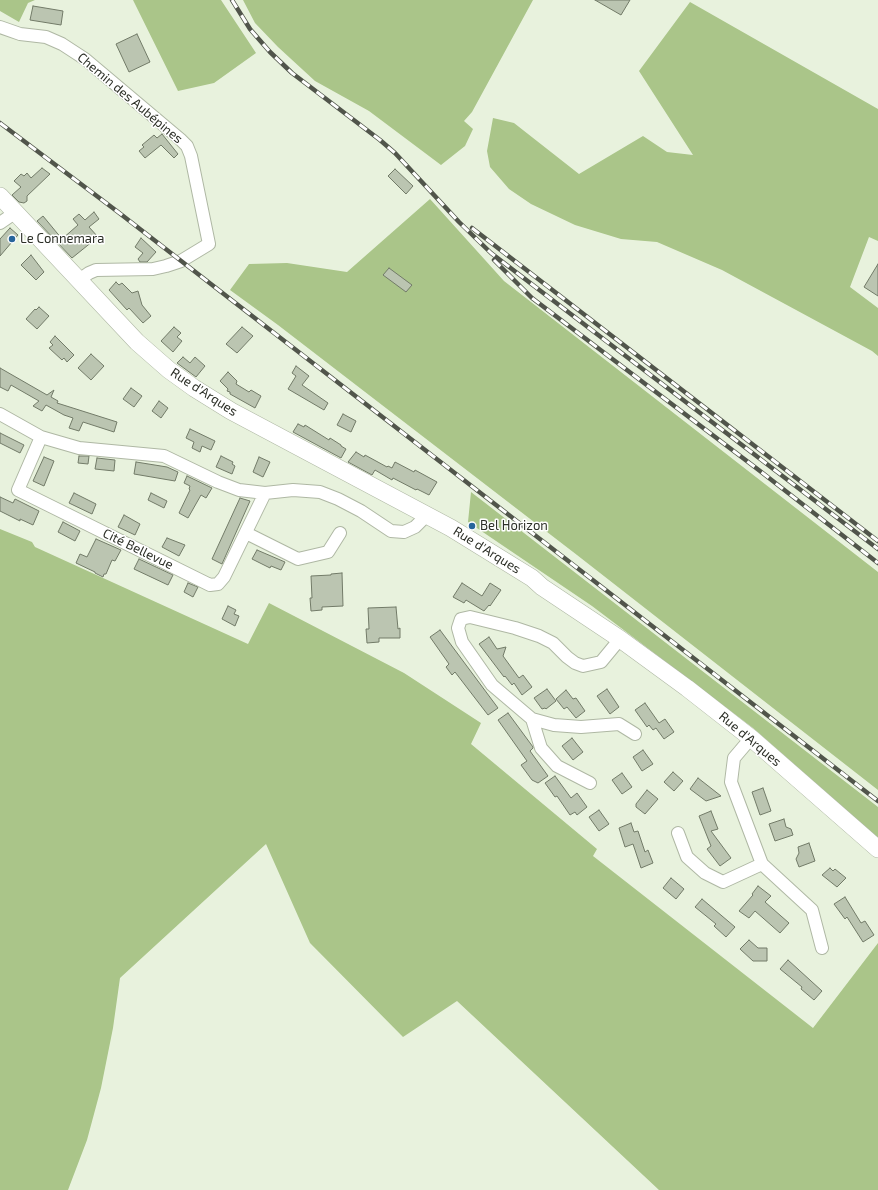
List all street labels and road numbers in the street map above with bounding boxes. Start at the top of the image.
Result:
street label: Chemin des Aubépines [74,49,186,147]
street label: Rue d'Arques [168,365,240,419]
street label: Rue d'Arques [450,523,524,577]
street label: Cité Bellevue [100,525,176,573]
street label: Rue d'Arques [716,708,784,770]

